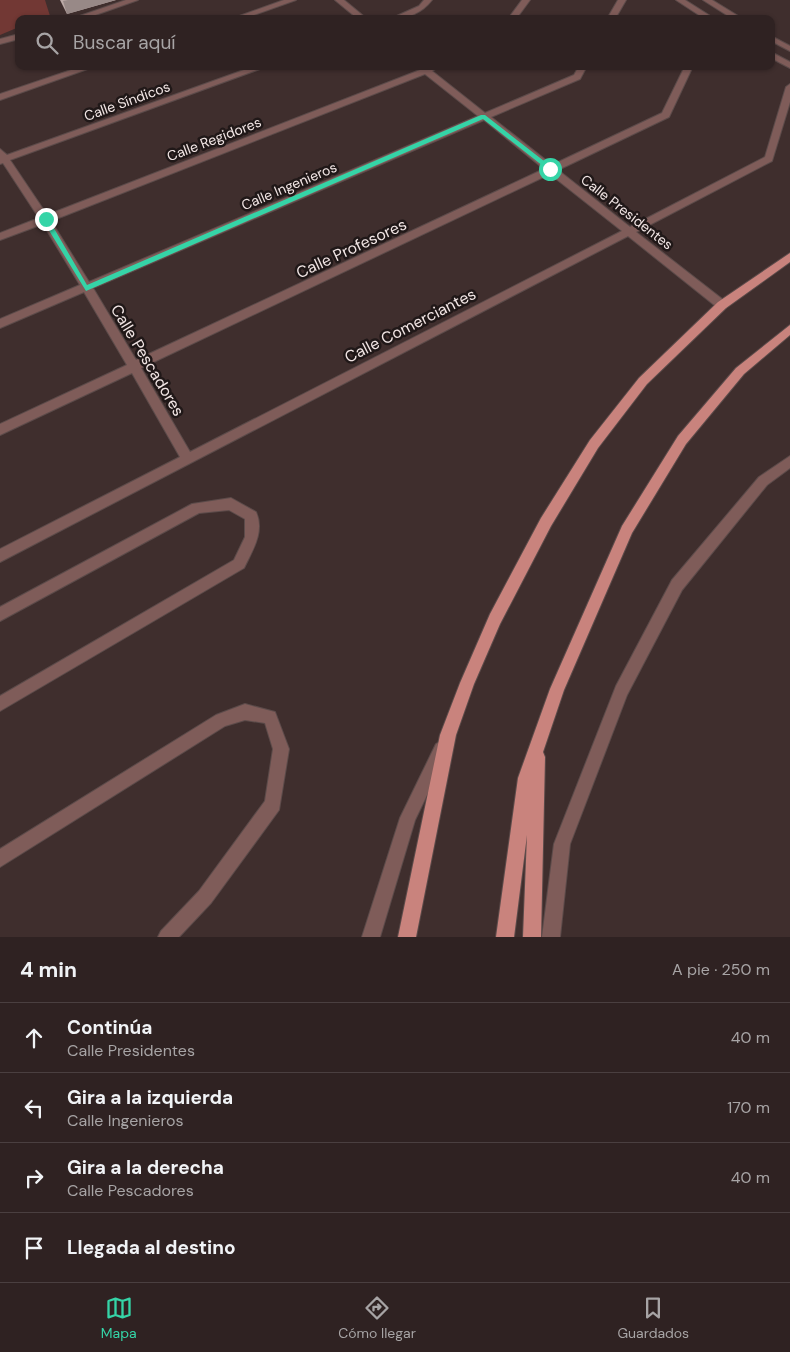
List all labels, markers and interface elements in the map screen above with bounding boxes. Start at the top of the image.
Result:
search box [15,15,775,70]
icon: search [33,29,61,57]
text: Buscar aquí [73,30,176,55]
street label: Calle Síndicos [81,77,173,125]
street label: Calle Regidores [164,113,264,165]
street label: Calle Ingenieros [239,158,339,214]
route start [539,158,562,181]
street label: Calle Presidentes [577,170,677,254]
route end [35,208,58,231]
street label: Calle Profesores [293,214,410,283]
street label: Calle Comerciantes [341,283,479,368]
street label: Calle Pescadores [106,301,189,420]
text: 4 min [20,956,77,984]
text: A pie · 250 m [672,959,770,980]
text: Continúa [67,1015,152,1040]
icon: ahead [20,1024,48,1052]
text: 40 m [731,1027,770,1048]
text: Calle Presidentes [67,1040,195,1061]
text: Gira a la izquierda [67,1085,233,1110]
icon: left [20,1094,48,1122]
text: 170 m [727,1097,770,1118]
text: Calle Ingenieros [67,1110,184,1131]
text: Gira a la derecha [67,1155,224,1180]
icon: right [20,1164,48,1192]
text: 40 m [731,1167,770,1188]
text: Calle Pescadores [67,1180,194,1201]
icon: arrive [20,1234,48,1262]
text: Llegada al destino [67,1235,236,1260]
tab: Mapa [101,1294,137,1342]
tab: Cómo llegar [338,1294,416,1342]
tab: Guardados [617,1294,689,1342]

